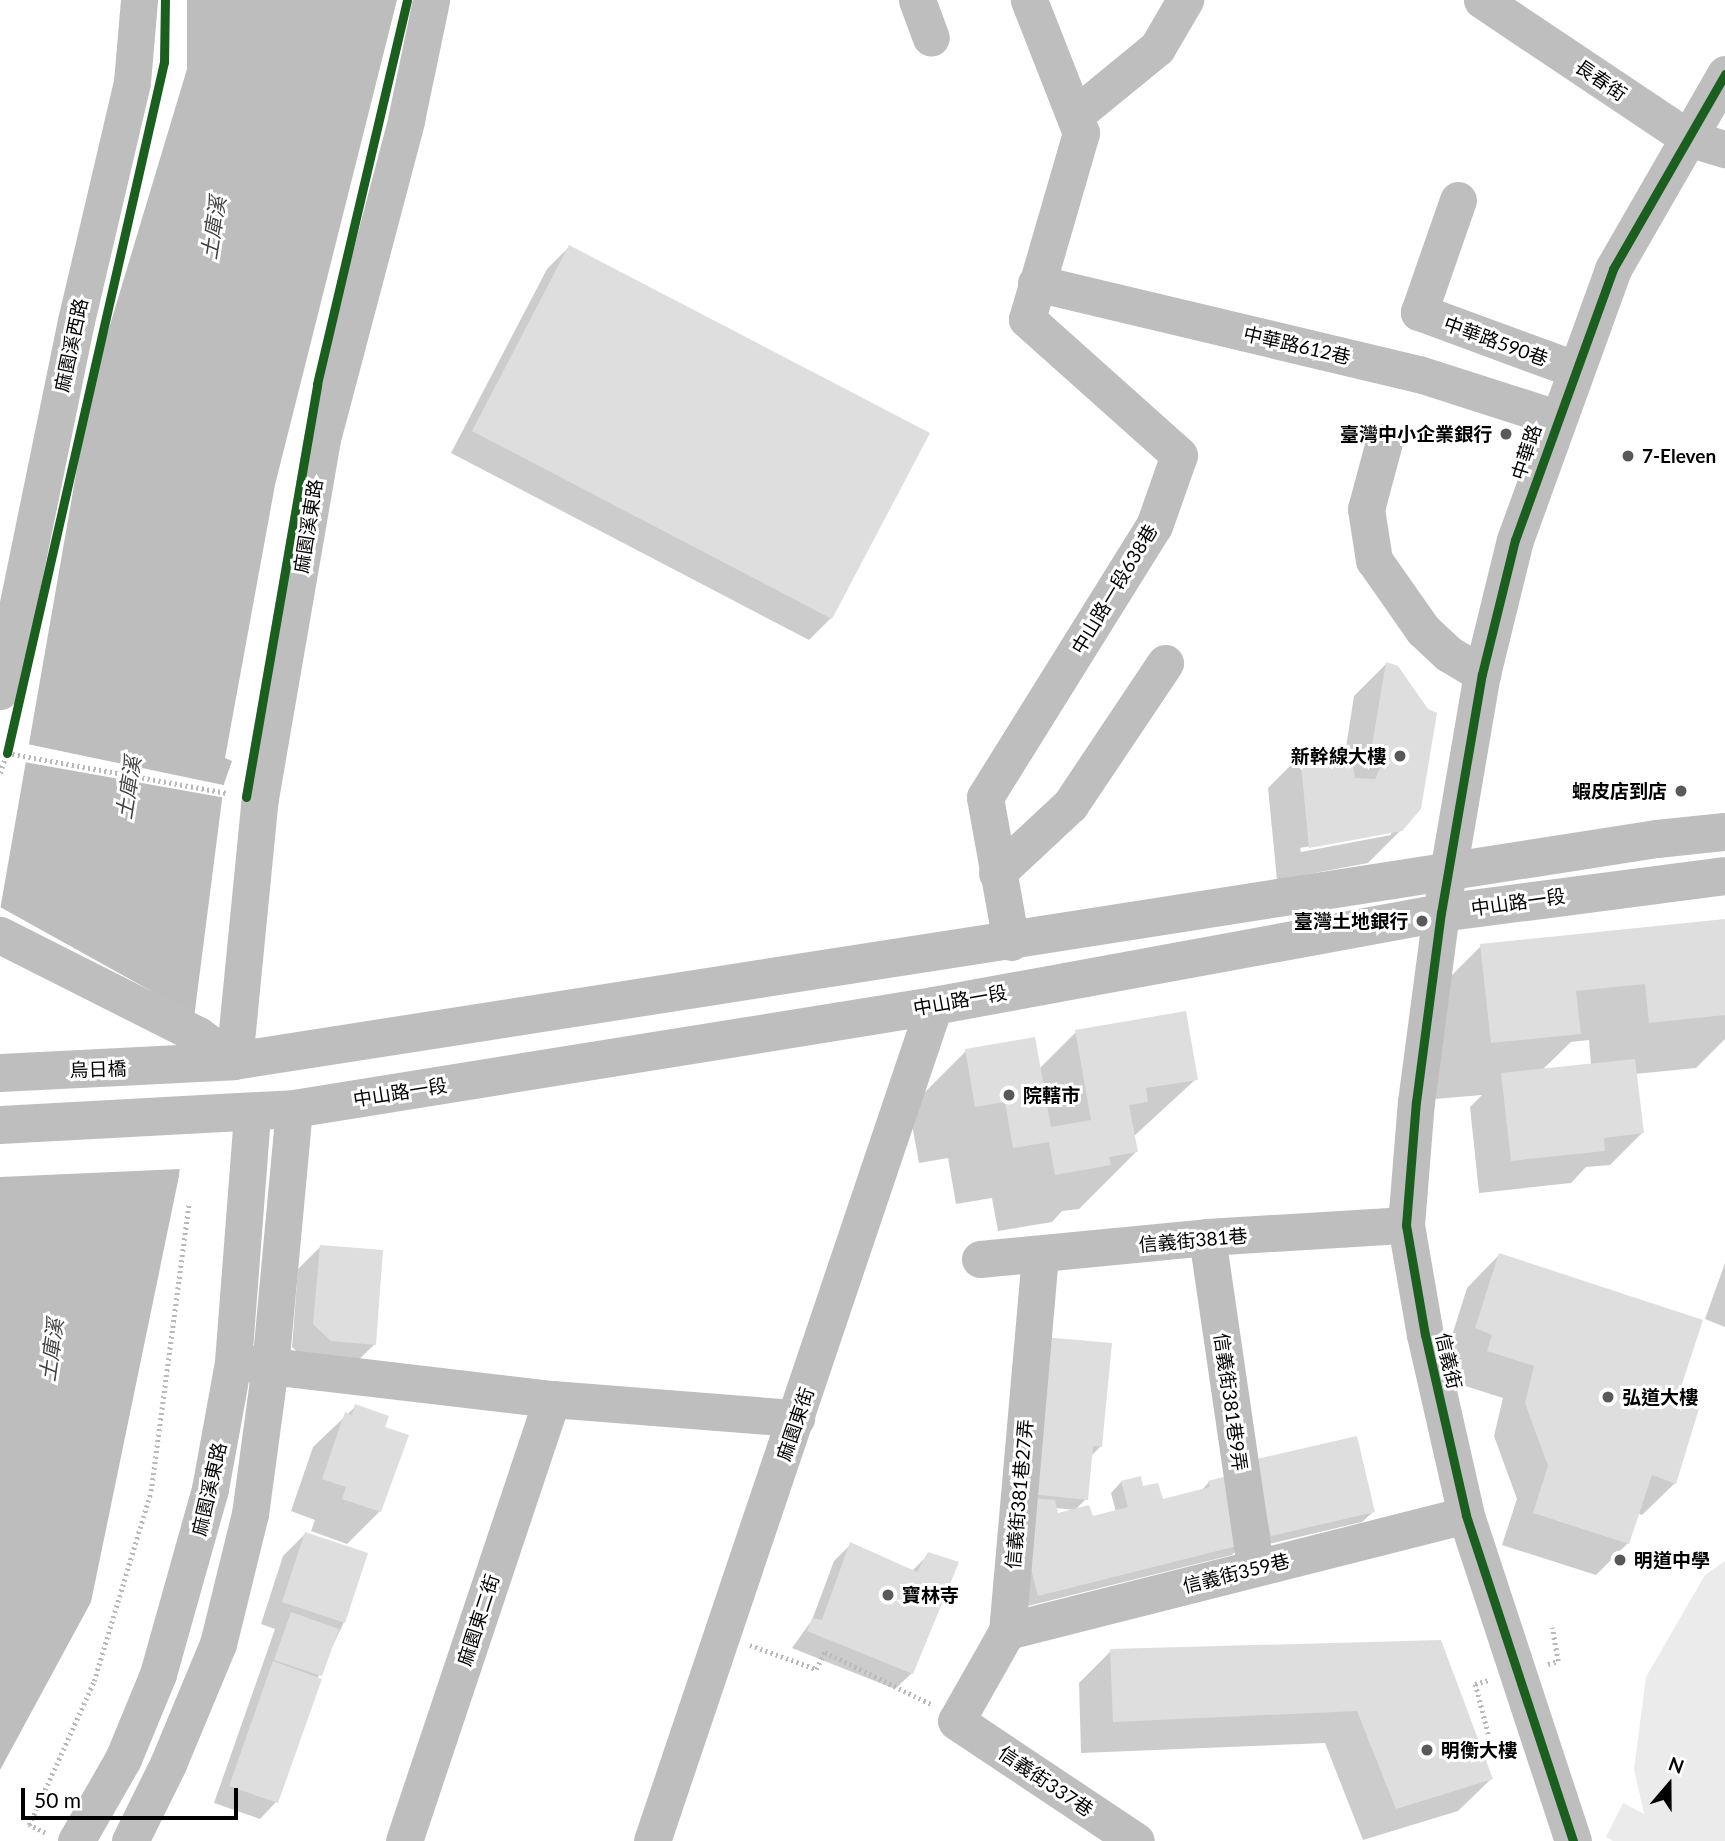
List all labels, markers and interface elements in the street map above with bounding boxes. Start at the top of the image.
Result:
street label: 長春街 [1571,55,1631,105]
water label: 土庫溪 [196,195,230,261]
street label: 麻園溪西路 [50,296,92,394]
street label: 中華路590巷 [1441,312,1551,370]
street label: 中華路612巷 [1241,322,1353,368]
street label: 中華路 [1506,421,1546,483]
place label: 臺灣中小企業銀行 [1340,423,1492,445]
marker: 臺灣中小企業銀行 [1498,426,1514,442]
place label: 7-Eleven [1642,445,1716,467]
marker: 7-Eleven [1620,448,1636,464]
street label: 麻園溪東路 [289,477,327,575]
street label: 中山路一段638巷 [1066,520,1162,658]
place label: 新幹線大樓 [1291,745,1386,767]
marker: 新幹線大樓 [1392,748,1408,764]
water label: 土庫溪 [111,755,145,821]
place label: 蝦皮店到店 [1572,780,1667,802]
marker: 蝦皮店到店 [1673,783,1689,799]
street label: 中山路一段 [1469,884,1567,920]
place label: 臺灣土地銀行 [1294,910,1408,932]
marker: 臺灣土地銀行 [1414,913,1430,929]
street label: 中山路一段 [911,981,1009,1019]
street label: 烏日橋 [69,1057,127,1081]
street label: 中山路一段 [351,1073,449,1111]
place label: 院轄市 [1023,1084,1080,1106]
marker: 院轄市 [1001,1087,1017,1103]
street label: 信義街381巷 [1138,1224,1248,1256]
water label: 土庫溪 [34,1317,68,1383]
street label: 信義街 [1431,1331,1467,1391]
street label: 信義街381巷9弄 [1210,1332,1252,1472]
street label: 麻園東街 [772,1384,818,1464]
place label: 弘道大樓 [1622,1386,1698,1408]
marker: 弘道大樓 [1600,1389,1616,1405]
street label: 信義街381巷27弄 [1001,1418,1037,1570]
street label: 麻園溪東路 [187,1440,231,1538]
street label: 信義街359巷 [1180,1549,1292,1597]
place label: 明道中學 [1634,1549,1710,1571]
marker: 明道中學 [1612,1552,1628,1568]
street label: 麻園東二街 [452,1571,504,1669]
place label: 寶林寺 [902,1584,959,1606]
marker: 寶林寺 [880,1587,896,1603]
place label: 明衡大樓 [1441,1739,1517,1761]
street label: 信義街337巷 [994,1741,1098,1821]
marker: 明衡大樓 [1419,1742,1435,1758]
north arrow [1634,1750,1704,1820]
text: N [1666,1751,1687,1778]
scale bar [24,1774,242,1818]
text: 50 m [34,1787,81,1812]

